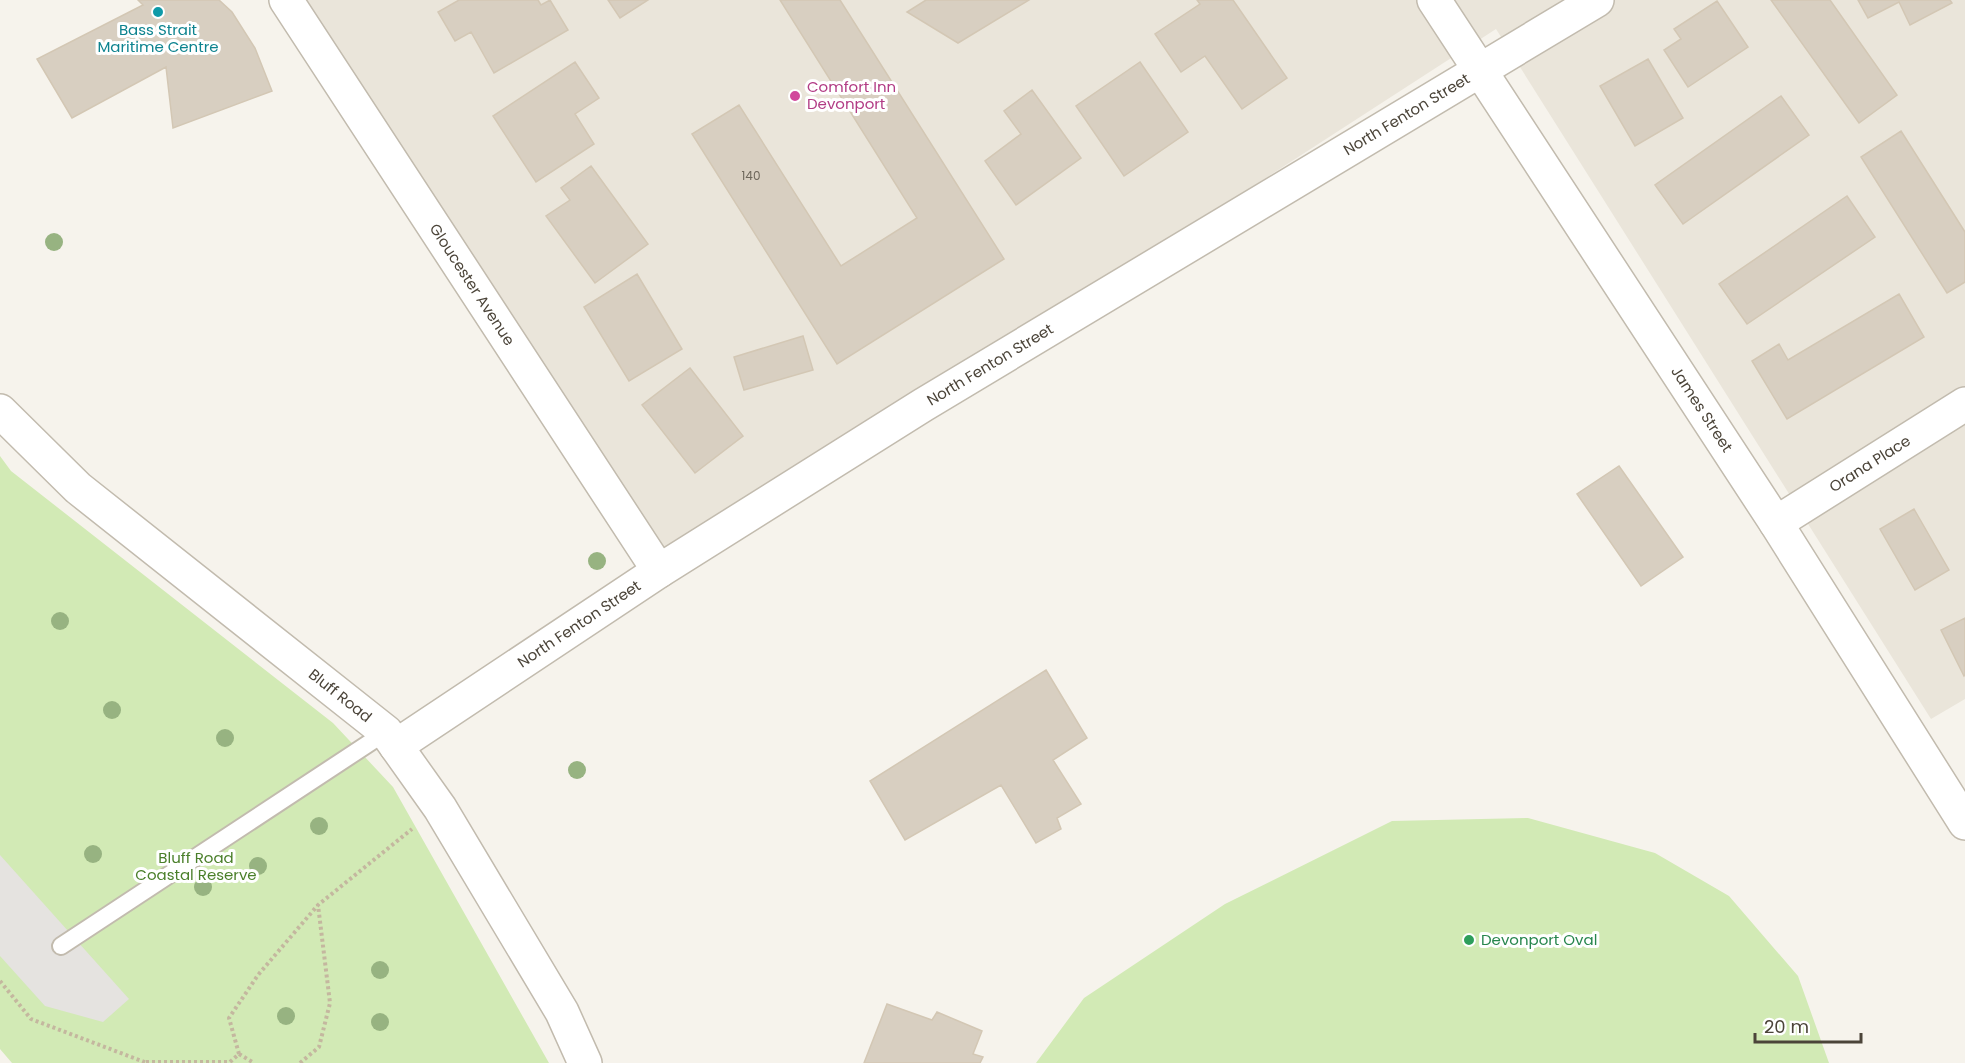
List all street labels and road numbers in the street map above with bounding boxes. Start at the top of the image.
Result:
street label: North Fenton Street [1339,68,1474,160]
street label: Gloucester Avenue [425,219,520,349]
street label: North Fenton Street [923,318,1057,410]
street label: James Street [1666,362,1738,456]
street label: Orana Place [1825,430,1914,497]
street label: North Fenton Street [513,575,645,672]
street label: Bluff Road [304,664,377,727]

